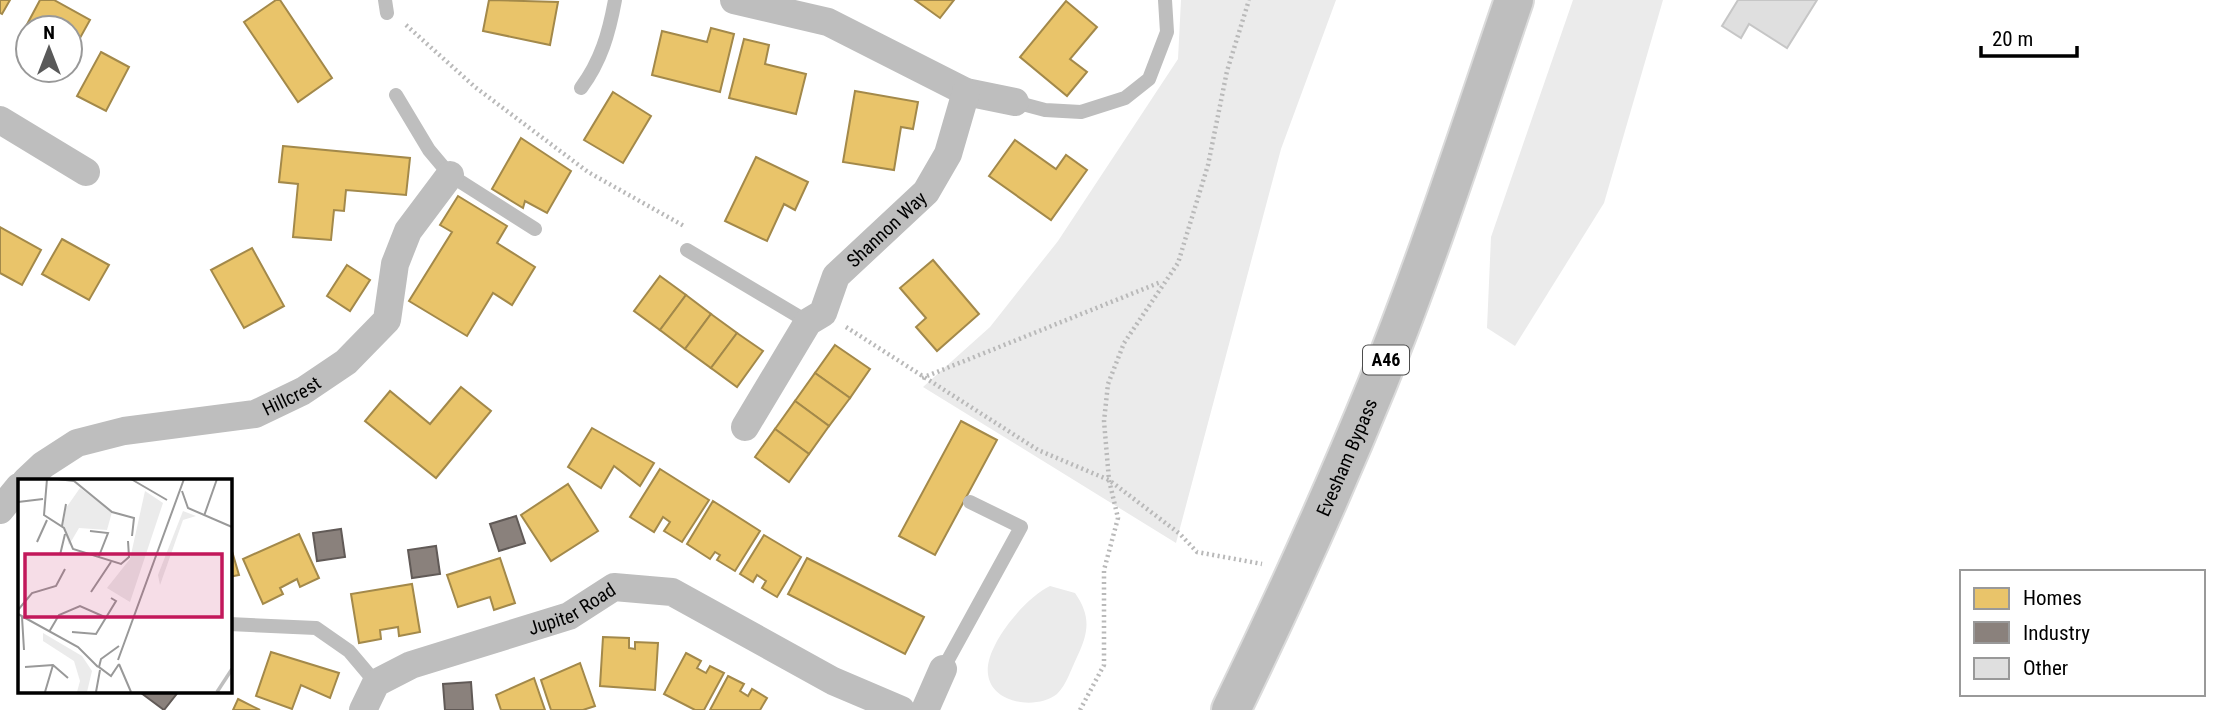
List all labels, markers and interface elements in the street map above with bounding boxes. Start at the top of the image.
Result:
north arrow [14,14,84,84]
scale bar [1981,14,2077,58]
text: N [43,21,55,44]
text: 20 m [1992,27,2033,51]
street label: Shannon Way [842,187,931,272]
road number: A46 [1363,346,1409,374]
street label: Hillcrest [259,371,325,421]
street label: Evesham Bypass [1312,395,1382,520]
inset map [18,479,231,692]
legend [1960,570,2205,696]
street label: Jupiter Road [525,578,620,640]
text: Homes [2023,586,2082,610]
text: Industry [2023,621,2090,645]
text: Other [2023,656,2068,680]

